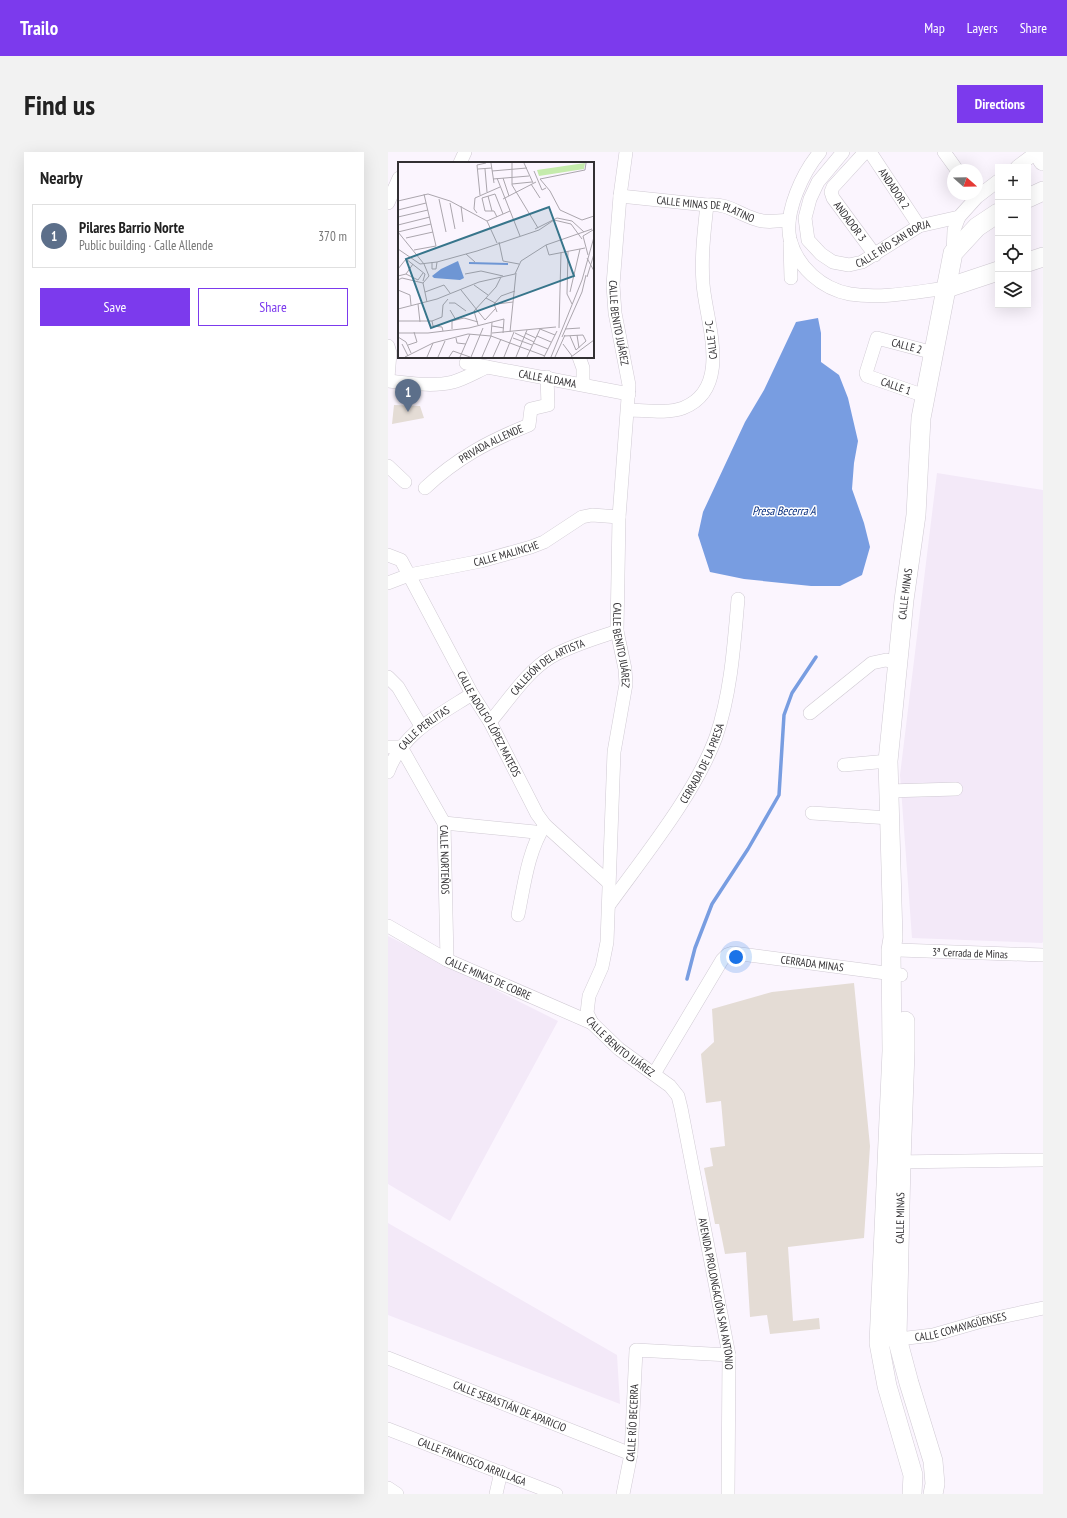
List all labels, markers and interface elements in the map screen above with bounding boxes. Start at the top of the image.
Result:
text: Trailo [20,16,58,40]
text: Map [924,19,945,37]
text: Layers [967,19,998,37]
text: Share [1020,19,1047,37]
button: Directions [957,85,1043,123]
text: Find us [24,86,95,123]
inset map [398,162,594,358]
north arrow [947,164,983,200]
map controls [995,164,1031,308]
button: + [995,164,1031,200]
street label: ANDADOR 2 [876,166,913,212]
text: Nearby [40,167,83,189]
street label: CALLE MINAS DE PLATINO [656,193,756,225]
street label: ANDADOR 3 [831,198,870,244]
button: − [995,200,1031,236]
street label: CALLE RÍO SAN BORJA [854,217,932,270]
text: Pilares Barrio Norte [79,218,184,237]
text: 1 [51,228,57,245]
text: 370 m [318,228,347,245]
button: locate [995,236,1031,272]
text: Public building · Calle Allende [79,237,213,254]
button: layers [995,272,1031,308]
street label: CALLE BENITO JUÁREZ [606,280,632,367]
button: Save [40,288,190,326]
button: Share [198,288,348,326]
street label: CALLE 7-C [702,320,720,360]
street label: CALLE 2 [890,335,924,357]
street label: CALLE ALDAMA [517,366,578,391]
street label: CALLE 1 [879,374,913,398]
pin: 1 [395,379,421,412]
street label: PRIVADA ALLENDE [456,421,525,466]
water label: Presa Becerra A [752,503,816,518]
street label: CALLE MALINCHE [472,538,541,569]
street label: CALLE MINAS [895,567,915,620]
street label: CALLE BENITO JUÁREZ [610,602,633,689]
street label: CALLEJÓN DEL ARTISTA [507,636,587,698]
street label: CALLE ADOLFO LÓPEZ MATEOS [454,669,524,779]
street label: CALLE PERLITAS [395,703,452,753]
street label: CERRADA DE LA PRESA [676,721,727,806]
street label: CALLE NORTEÑOS [437,825,453,895]
street label: 3ª Cerrada de Minas [932,945,1008,961]
your location [726,947,746,967]
street label: CERRADA MINAS [780,952,845,974]
street label: CALLE MINAS DE COBRE [443,953,534,1003]
street label: CALLE BENITO JUÁREZ [583,1014,658,1080]
street label: CALLE MINAS [893,1192,907,1244]
street label: AVENIDA PROLONGACIÓN SAN ANTONIO [696,1217,736,1370]
street label: CALLE COMAYAGÜENSES [914,1309,1008,1344]
street label: CALLE SEBASTIÁN DE APARICIO [451,1377,569,1435]
street label: CALLE RÍO BECERRA [623,1383,641,1463]
street label: CALLE FRANCISCO ARRILLAGA [416,1434,529,1489]

